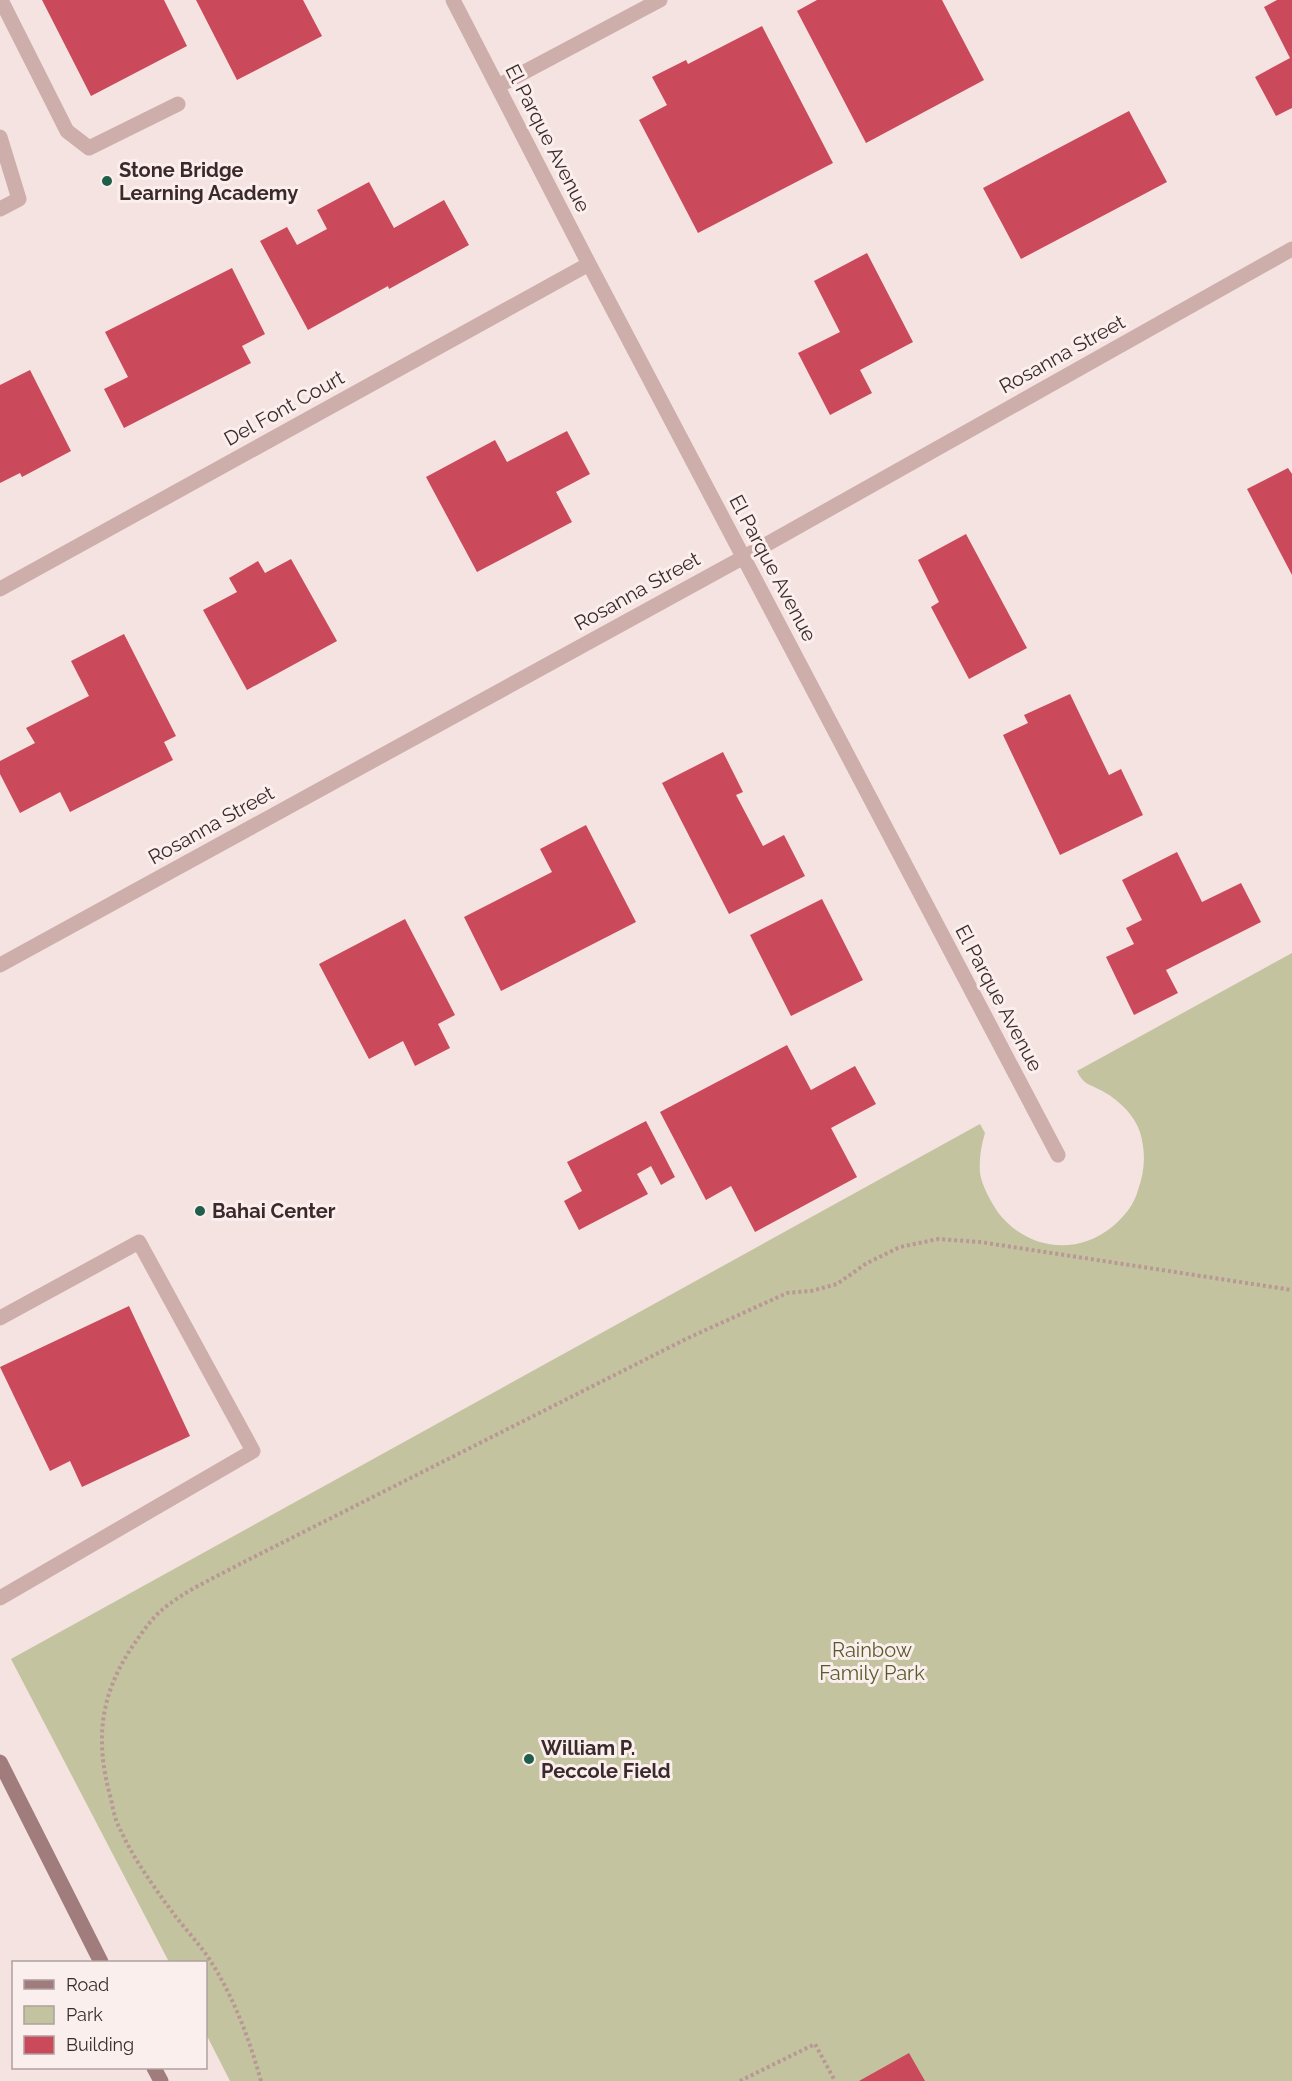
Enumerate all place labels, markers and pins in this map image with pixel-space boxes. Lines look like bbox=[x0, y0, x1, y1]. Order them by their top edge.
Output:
place label: Stone Bridge Learning Academy bbox=[119, 158, 298, 205]
marker: Stone Bridge Learning Academy bbox=[100, 174, 114, 188]
place label: Bahai Center bbox=[212, 1199, 336, 1223]
marker: Bahai Center bbox=[193, 1204, 207, 1218]
place label: William P. Peccole Field bbox=[541, 1736, 671, 1783]
marker: William P. Peccole Field bbox=[522, 1752, 536, 1766]

